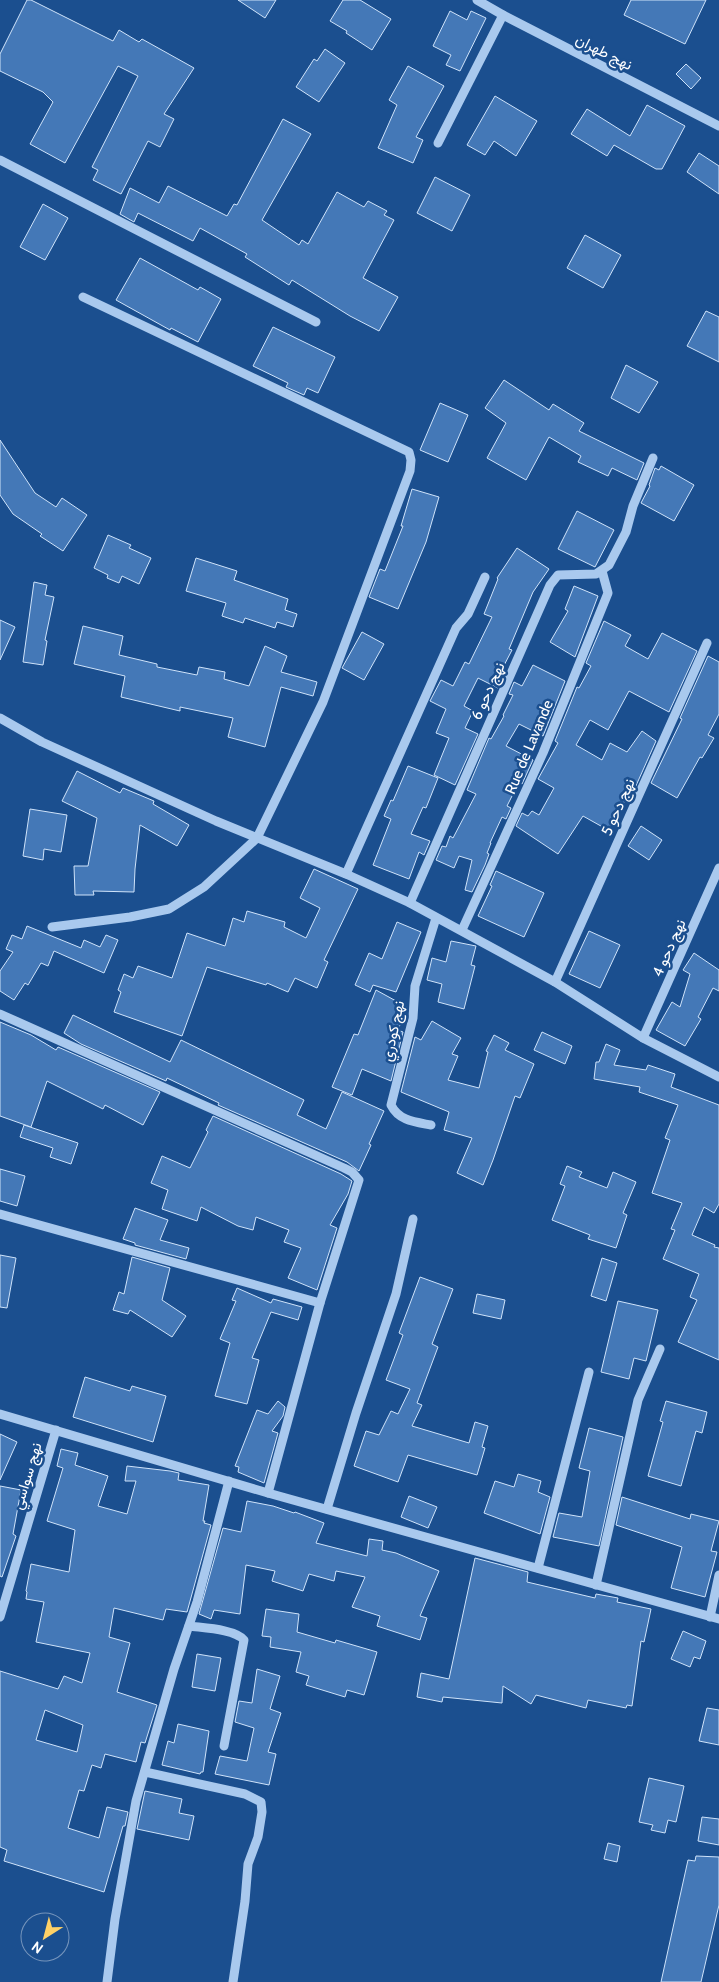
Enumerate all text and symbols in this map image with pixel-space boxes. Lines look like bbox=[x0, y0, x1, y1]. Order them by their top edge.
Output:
street label: نهج طهران bbox=[572, 30, 635, 76]
street label: نهج دحو 6 bbox=[467, 659, 511, 723]
street label: Rue de Lavande bbox=[501, 697, 557, 797]
street label: نهج دحو 5 bbox=[597, 776, 640, 839]
street label: نهج دحو 4 bbox=[648, 916, 692, 981]
street label: نهج كودري bbox=[378, 999, 412, 1064]
street label: نهج سواسي bbox=[8, 1440, 50, 1513]
north arrow bbox=[20, 1912, 70, 1962]
text: N bbox=[28, 1937, 47, 1958]

